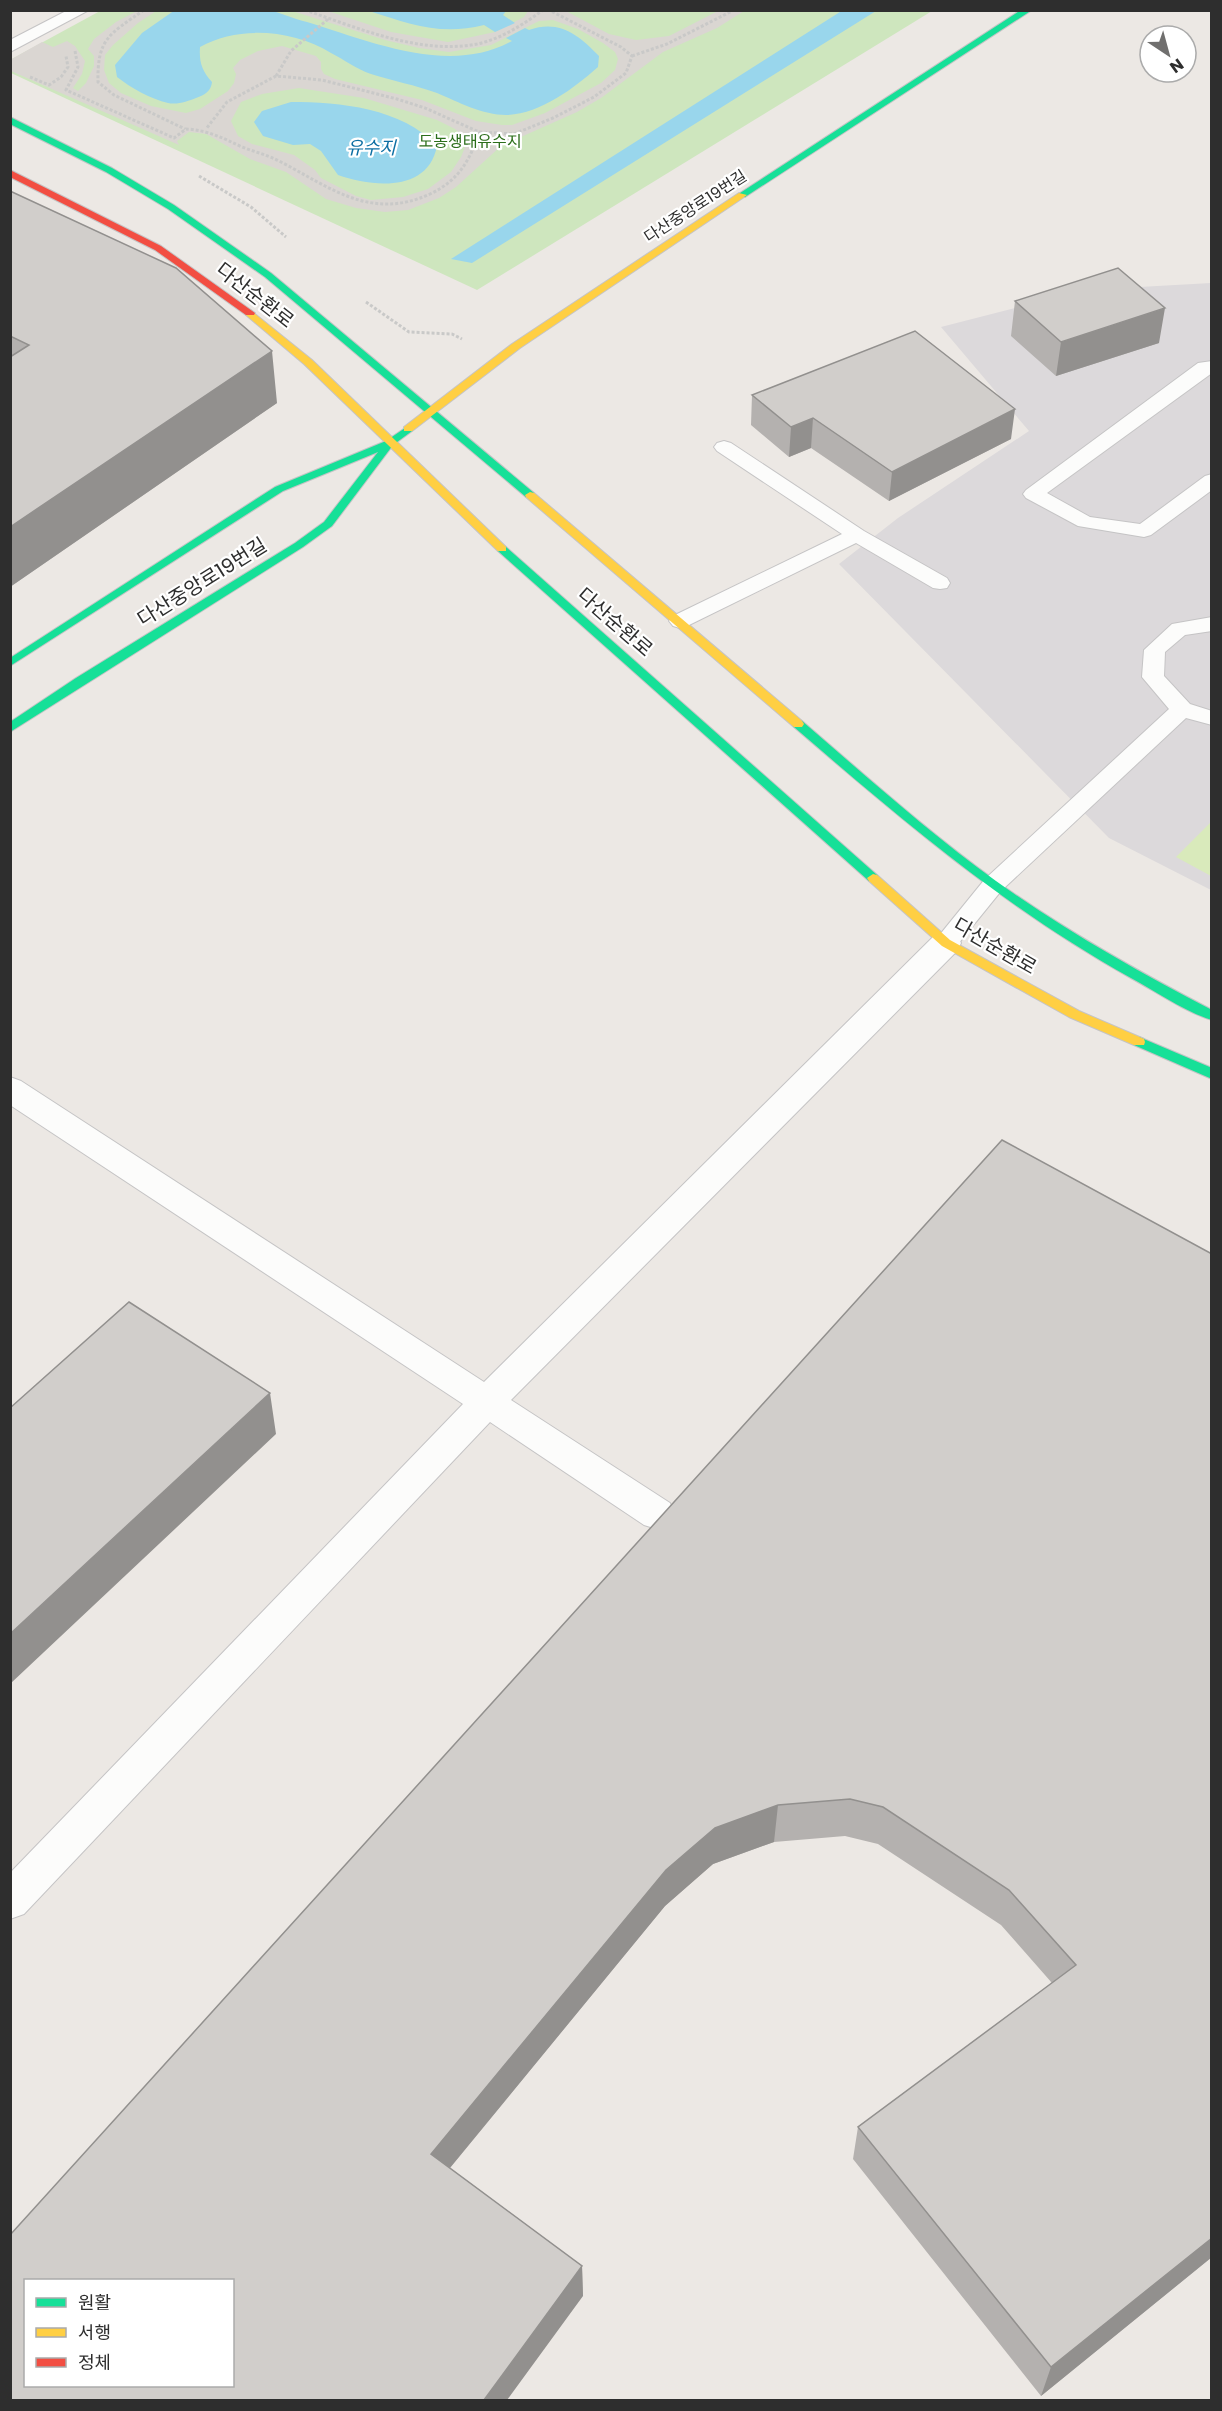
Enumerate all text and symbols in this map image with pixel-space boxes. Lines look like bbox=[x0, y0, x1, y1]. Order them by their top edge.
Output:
north arrow bbox=[1138, 24, 1198, 84]
text: N bbox=[1165, 53, 1188, 79]
park label: 도농생태유수지 bbox=[418, 130, 522, 153]
water label: 유수지 bbox=[346, 135, 397, 160]
street label: 다산중앙로19번길 bbox=[639, 165, 751, 248]
street label: 다산순환로 bbox=[210, 256, 300, 334]
street label: 다산중앙로19번길 bbox=[132, 531, 272, 633]
street label: 다산순환로 bbox=[571, 581, 659, 663]
street label: 다산순환로 bbox=[948, 911, 1042, 981]
legend bbox=[24, 2279, 234, 2387]
text: 원활 bbox=[78, 2290, 111, 2315]
text: 서행 bbox=[78, 2320, 111, 2345]
text: 정체 bbox=[78, 2350, 111, 2375]

